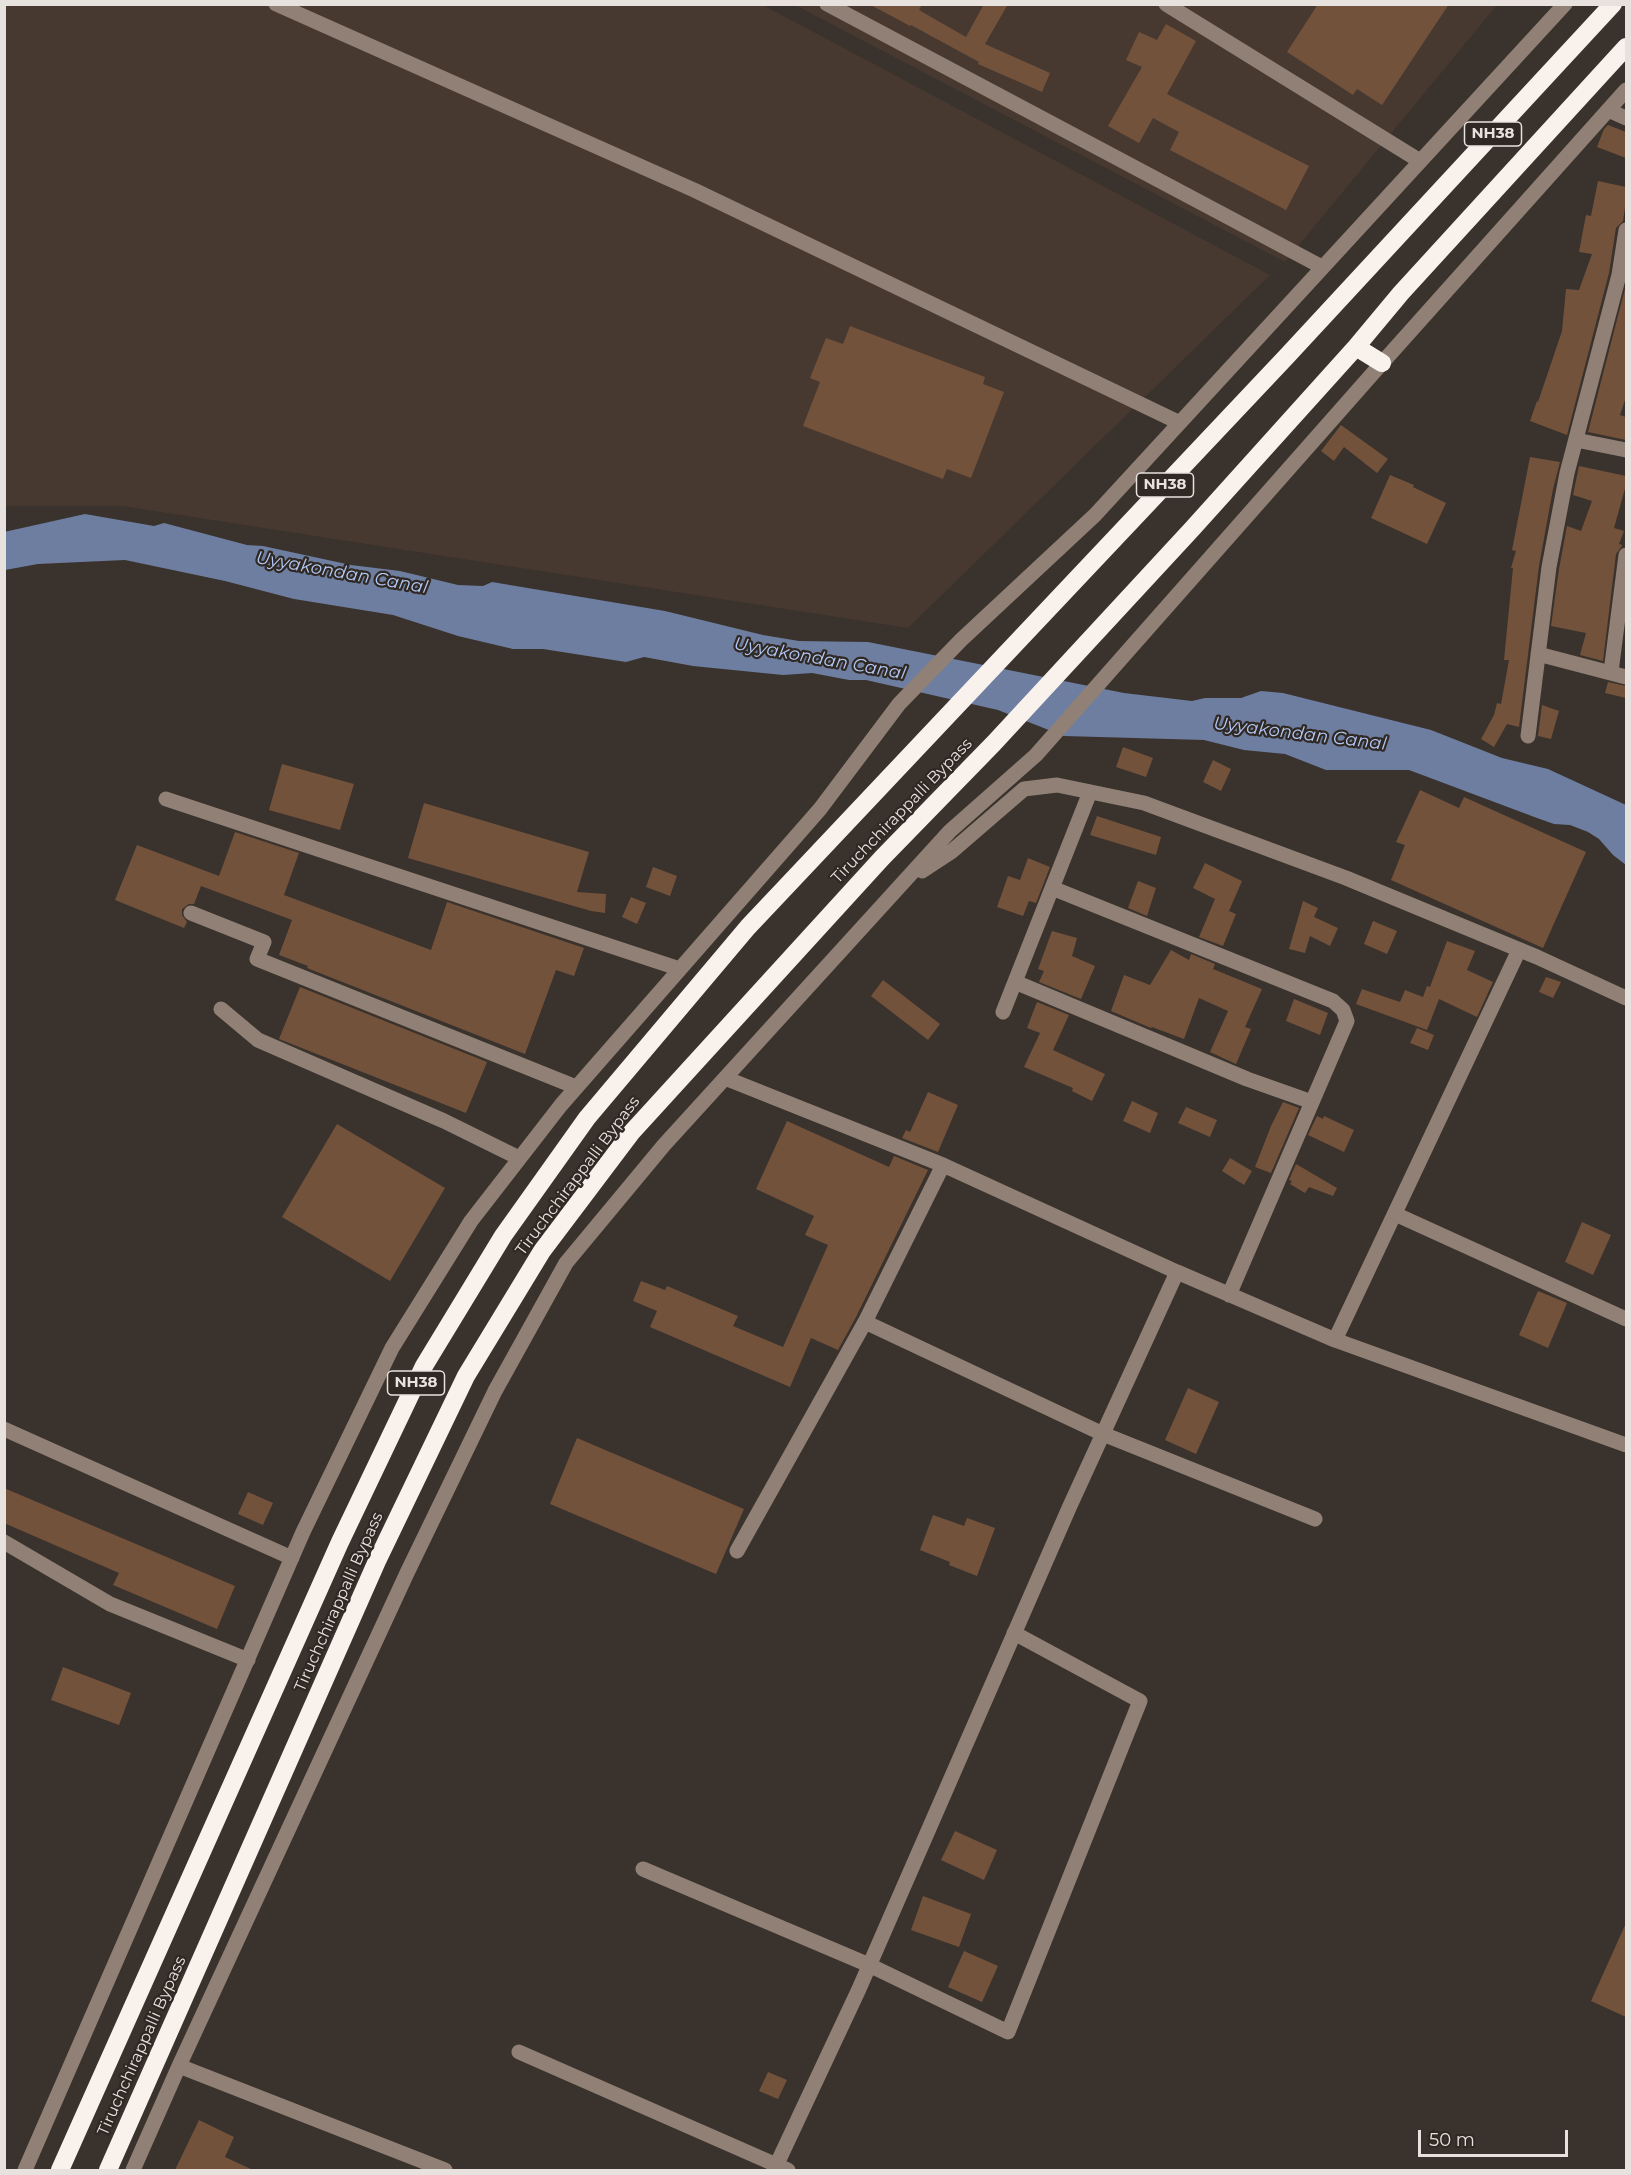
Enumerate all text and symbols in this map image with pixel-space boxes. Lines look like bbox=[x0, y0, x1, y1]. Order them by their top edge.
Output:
road number: NH38 bbox=[1464, 122, 1522, 146]
road number: NH38 bbox=[1136, 473, 1194, 497]
water label: Uyyakondan Canal bbox=[254, 547, 430, 599]
water label: Uyyakondan Canal bbox=[732, 633, 908, 685]
water label: Uyyakondan Canal bbox=[1212, 713, 1388, 755]
street label: Tiruchchirappalli Bypass bbox=[828, 734, 976, 888]
street label: Tiruchchirappalli Bypass bbox=[512, 1093, 644, 1259]
road number: NH38 bbox=[388, 1371, 444, 1395]
street label: Tiruchchirappalli Bypass bbox=[291, 1509, 387, 1695]
street label: Tiruchchirappalli Bypass bbox=[94, 1953, 190, 2139]
scale bar bbox=[1421, 2118, 1571, 2156]
text: 50 m bbox=[1429, 2129, 1475, 2151]

